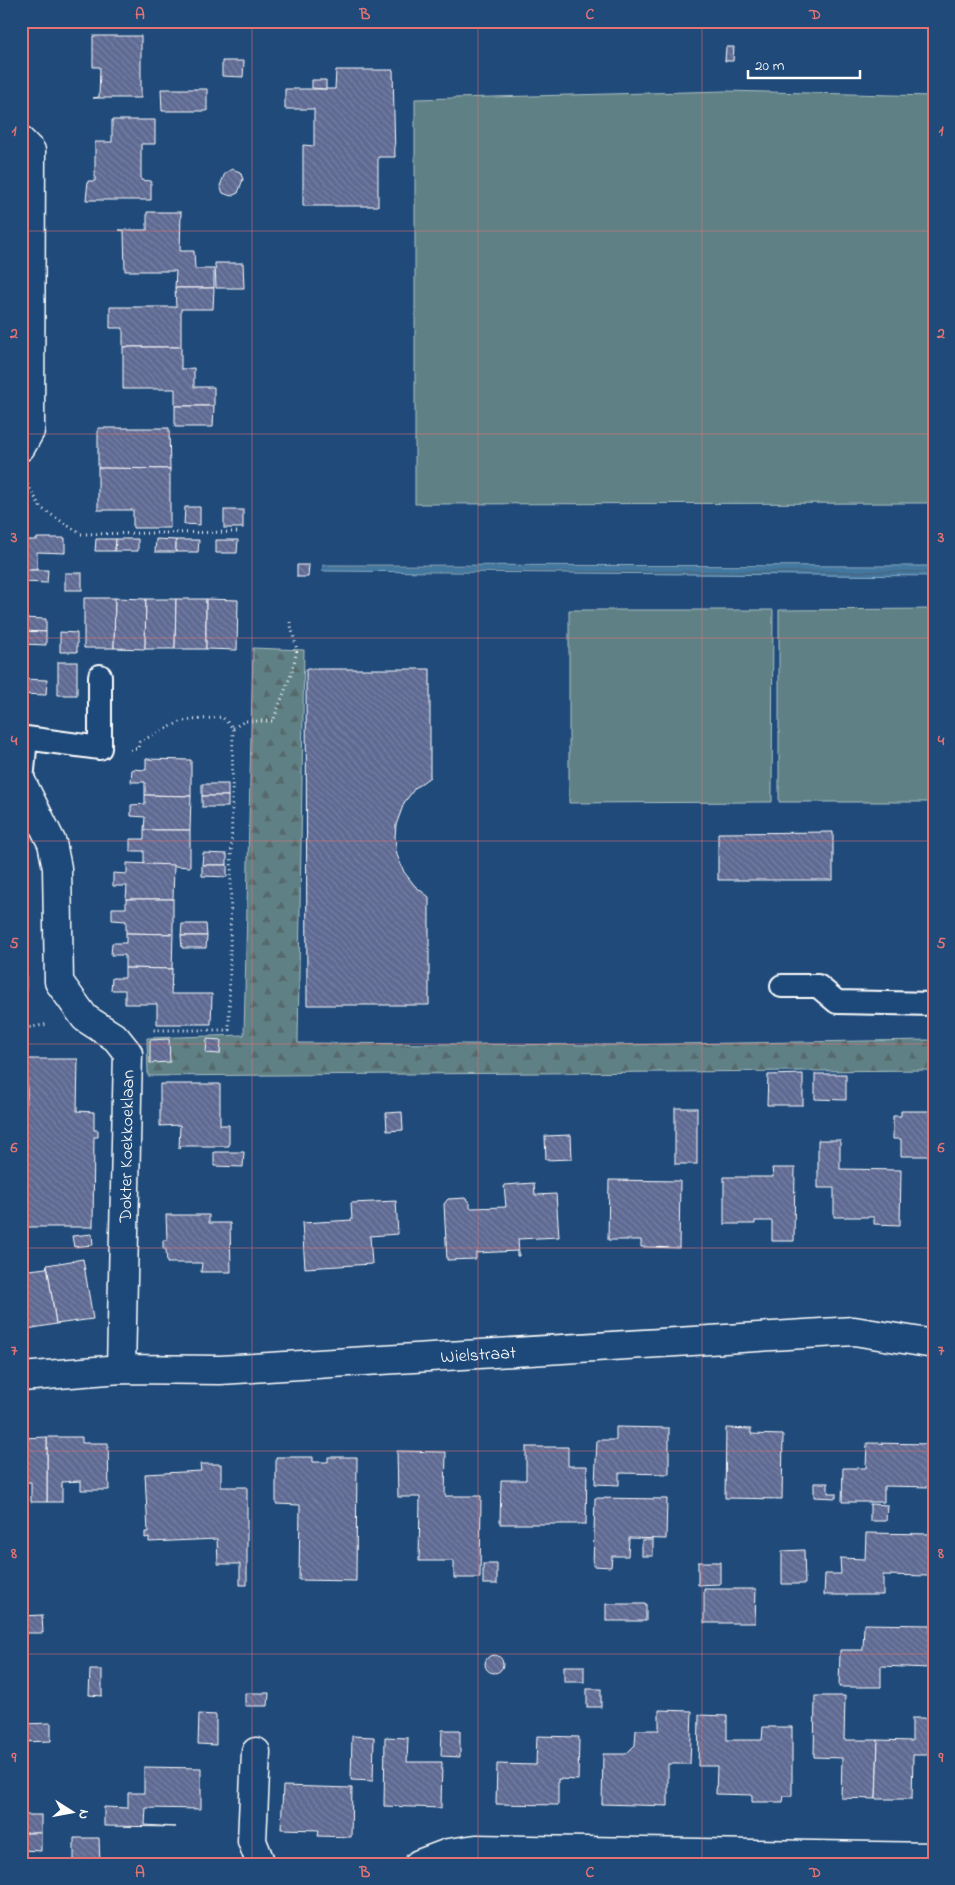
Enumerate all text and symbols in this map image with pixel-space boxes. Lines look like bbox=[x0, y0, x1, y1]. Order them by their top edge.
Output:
text: A bbox=[135, 3, 145, 27]
text: B bbox=[359, 3, 371, 27]
text: C bbox=[586, 3, 595, 27]
text: D bbox=[808, 3, 821, 27]
scale bar bbox=[748, 48, 860, 80]
text: 20 m bbox=[755, 55, 785, 77]
text: 1 bbox=[11, 119, 17, 143]
text: 1 bbox=[938, 119, 944, 143]
text: 2 bbox=[9, 322, 18, 346]
text: 2 bbox=[936, 322, 945, 346]
text: 3 bbox=[10, 526, 18, 550]
text: 3 bbox=[937, 526, 945, 550]
text: 4 bbox=[10, 729, 18, 753]
text: 4 bbox=[937, 729, 945, 753]
text: 5 bbox=[9, 932, 19, 956]
text: 5 bbox=[936, 932, 946, 956]
street label: Dokter Koekkoeklaan bbox=[114, 1069, 142, 1224]
text: 6 bbox=[9, 1136, 18, 1160]
text: 6 bbox=[936, 1136, 945, 1160]
text: 7 bbox=[11, 1339, 18, 1363]
text: 7 bbox=[938, 1339, 945, 1363]
street label: Wielstraat bbox=[440, 1341, 517, 1371]
text: 8 bbox=[10, 1542, 17, 1566]
text: 8 bbox=[937, 1542, 944, 1566]
text: 9 bbox=[11, 1746, 17, 1770]
text: 9 bbox=[938, 1746, 944, 1770]
north arrow bbox=[48, 1788, 98, 1838]
text: N bbox=[72, 1808, 94, 1821]
text: A bbox=[135, 1861, 145, 1885]
text: B bbox=[359, 1861, 371, 1885]
text: C bbox=[586, 1861, 595, 1885]
text: D bbox=[808, 1861, 821, 1885]

